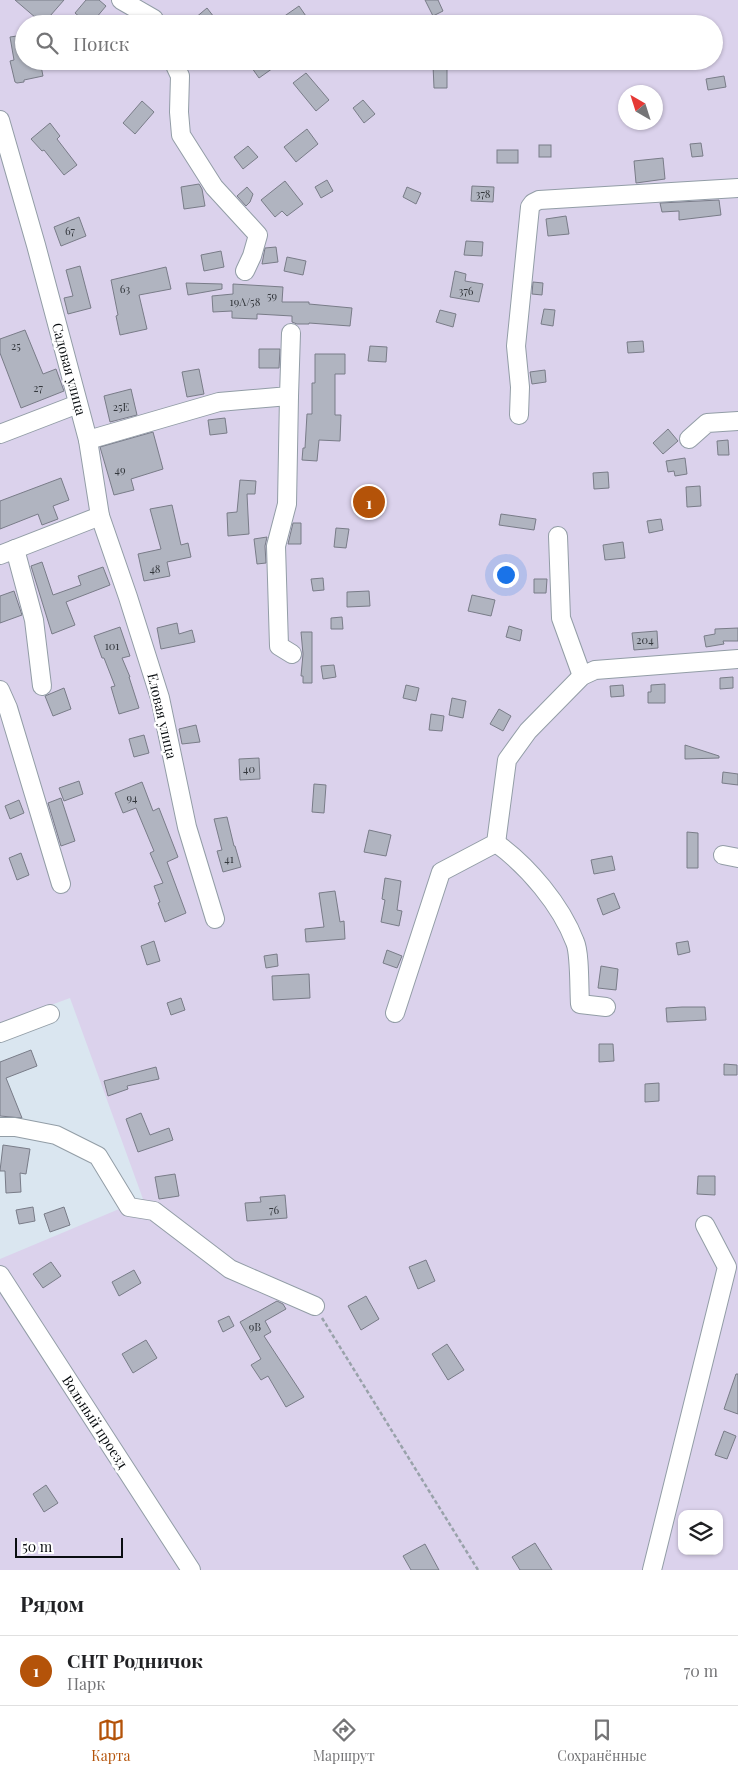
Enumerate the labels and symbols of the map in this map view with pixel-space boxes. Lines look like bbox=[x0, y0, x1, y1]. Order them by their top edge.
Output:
north arrow bbox=[618, 85, 663, 130]
house number: 378 bbox=[475, 186, 491, 201]
house number: 67 bbox=[65, 223, 76, 238]
house number: 63 bbox=[120, 281, 130, 296]
house number: 376 bbox=[458, 283, 474, 298]
house number: 59 bbox=[267, 288, 277, 303]
house number: 19А/58 bbox=[230, 294, 261, 309]
street label: Садовая улица bbox=[48, 321, 91, 417]
house number: 25 bbox=[11, 338, 21, 353]
house number: 27 bbox=[33, 380, 43, 395]
house number: 25Е bbox=[113, 399, 130, 414]
house number: 49 bbox=[114, 462, 126, 477]
pin: 1 bbox=[353, 483, 385, 521]
house number: 48 bbox=[149, 561, 161, 576]
your location bbox=[493, 562, 519, 588]
house number: 204 bbox=[636, 632, 654, 647]
house number: 101 bbox=[105, 638, 119, 653]
street label: Еловая улица bbox=[143, 671, 182, 761]
house number: 40 bbox=[243, 761, 255, 776]
house number: 94 bbox=[126, 790, 138, 805]
house number: 41 bbox=[224, 851, 234, 866]
house number: 76 bbox=[269, 1202, 279, 1217]
house number: 9В bbox=[249, 1319, 261, 1334]
street label: Вольный проезд bbox=[58, 1372, 133, 1472]
scale bar bbox=[15, 1535, 122, 1558]

